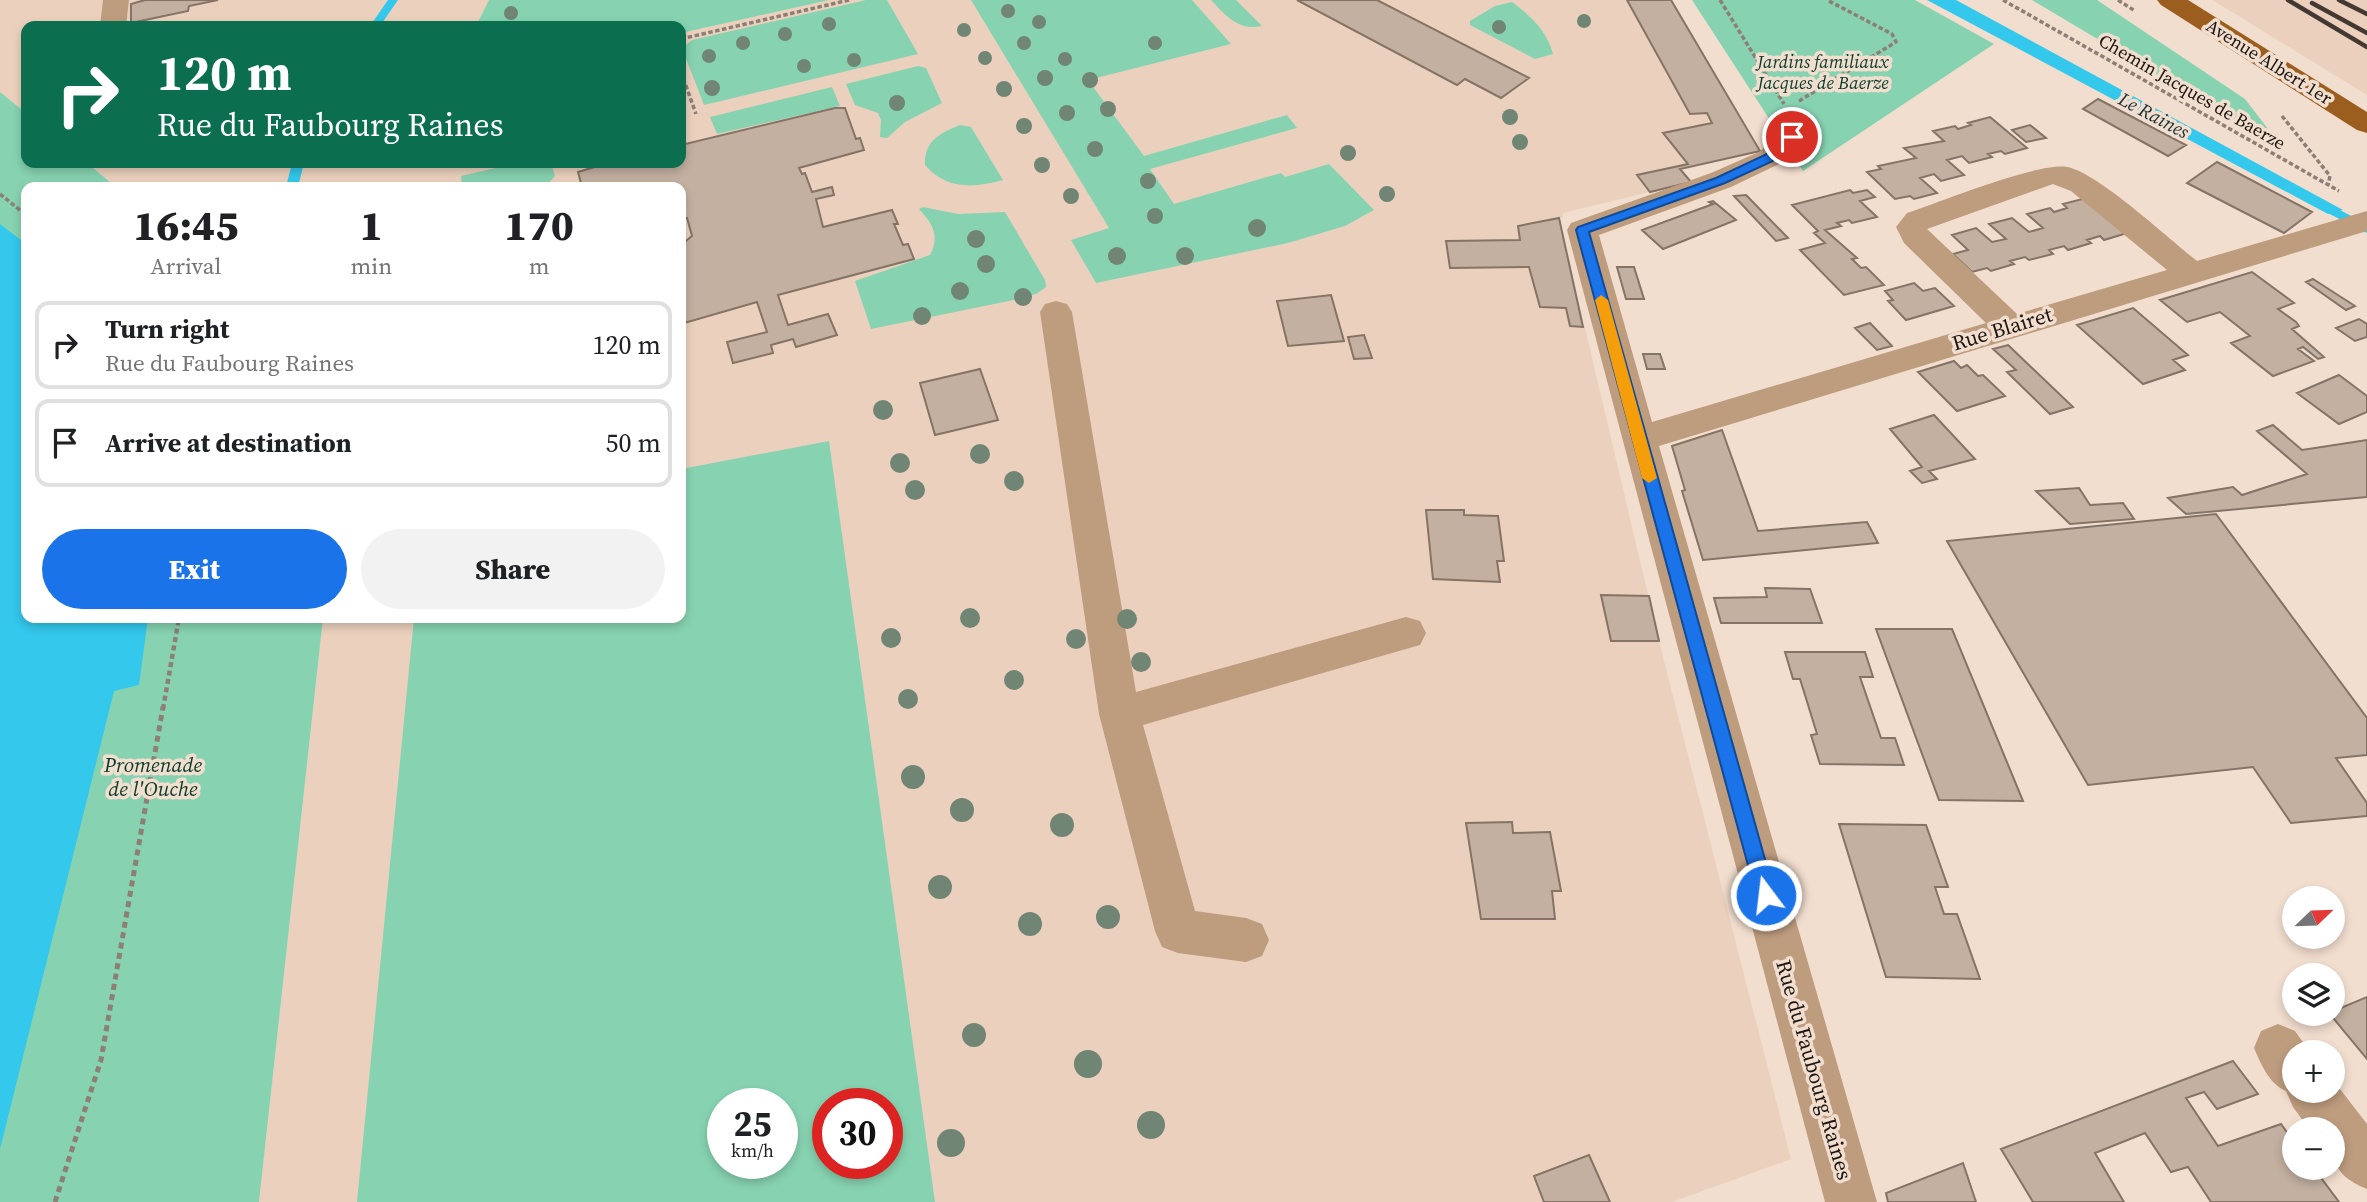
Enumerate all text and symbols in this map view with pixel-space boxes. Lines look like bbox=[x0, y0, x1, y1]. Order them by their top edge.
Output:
street label: Avenue Albert 1er bbox=[2202, 13, 2337, 111]
street label: Chemin Jacques de Baerze bbox=[2094, 28, 2290, 155]
text: 120 m bbox=[157, 39, 292, 106]
icon: right bbox=[42, 49, 133, 140]
park label: Jardins familiaux Jacques de Baerze bbox=[1754, 49, 1889, 95]
water label: Le Raines bbox=[2113, 85, 2194, 144]
text: Rue du Faubourg Raines bbox=[157, 103, 504, 147]
pin bbox=[1762, 107, 1822, 167]
icon: arrive bbox=[1773, 118, 1811, 156]
text: 16:45 bbox=[133, 196, 238, 254]
text: 1 bbox=[360, 196, 383, 254]
text: 170 bbox=[504, 196, 574, 254]
text: Arrival bbox=[150, 250, 221, 282]
text: min bbox=[351, 250, 392, 282]
text: m bbox=[529, 250, 549, 282]
street label: Rue Blairet bbox=[1948, 300, 2056, 357]
text: Turn right bbox=[105, 311, 229, 347]
icon: right bbox=[46, 326, 84, 364]
text: 120 m bbox=[593, 327, 661, 363]
text: Rue du Faubourg Raines bbox=[105, 347, 354, 379]
icon: arrive bbox=[46, 424, 84, 462]
text: Arrive at destination bbox=[105, 425, 352, 461]
text: 50 m bbox=[606, 425, 661, 461]
button: Exit bbox=[42, 529, 347, 609]
button: Share bbox=[361, 529, 665, 609]
park label: Promenade de l'Ouche bbox=[103, 750, 202, 803]
position arrow bbox=[1729, 858, 1803, 932]
north arrow bbox=[2282, 886, 2345, 948]
map controls bbox=[2282, 886, 2345, 1180]
street label: Rue du Faubourg Raines bbox=[1769, 957, 1860, 1183]
button: layers bbox=[2282, 963, 2345, 1026]
button: + bbox=[2282, 1040, 2345, 1103]
speed limit sign: 30 bbox=[812, 1088, 903, 1179]
text: 25 bbox=[734, 1100, 771, 1148]
button: − bbox=[2282, 1117, 2345, 1180]
text: km/h bbox=[731, 1138, 774, 1163]

